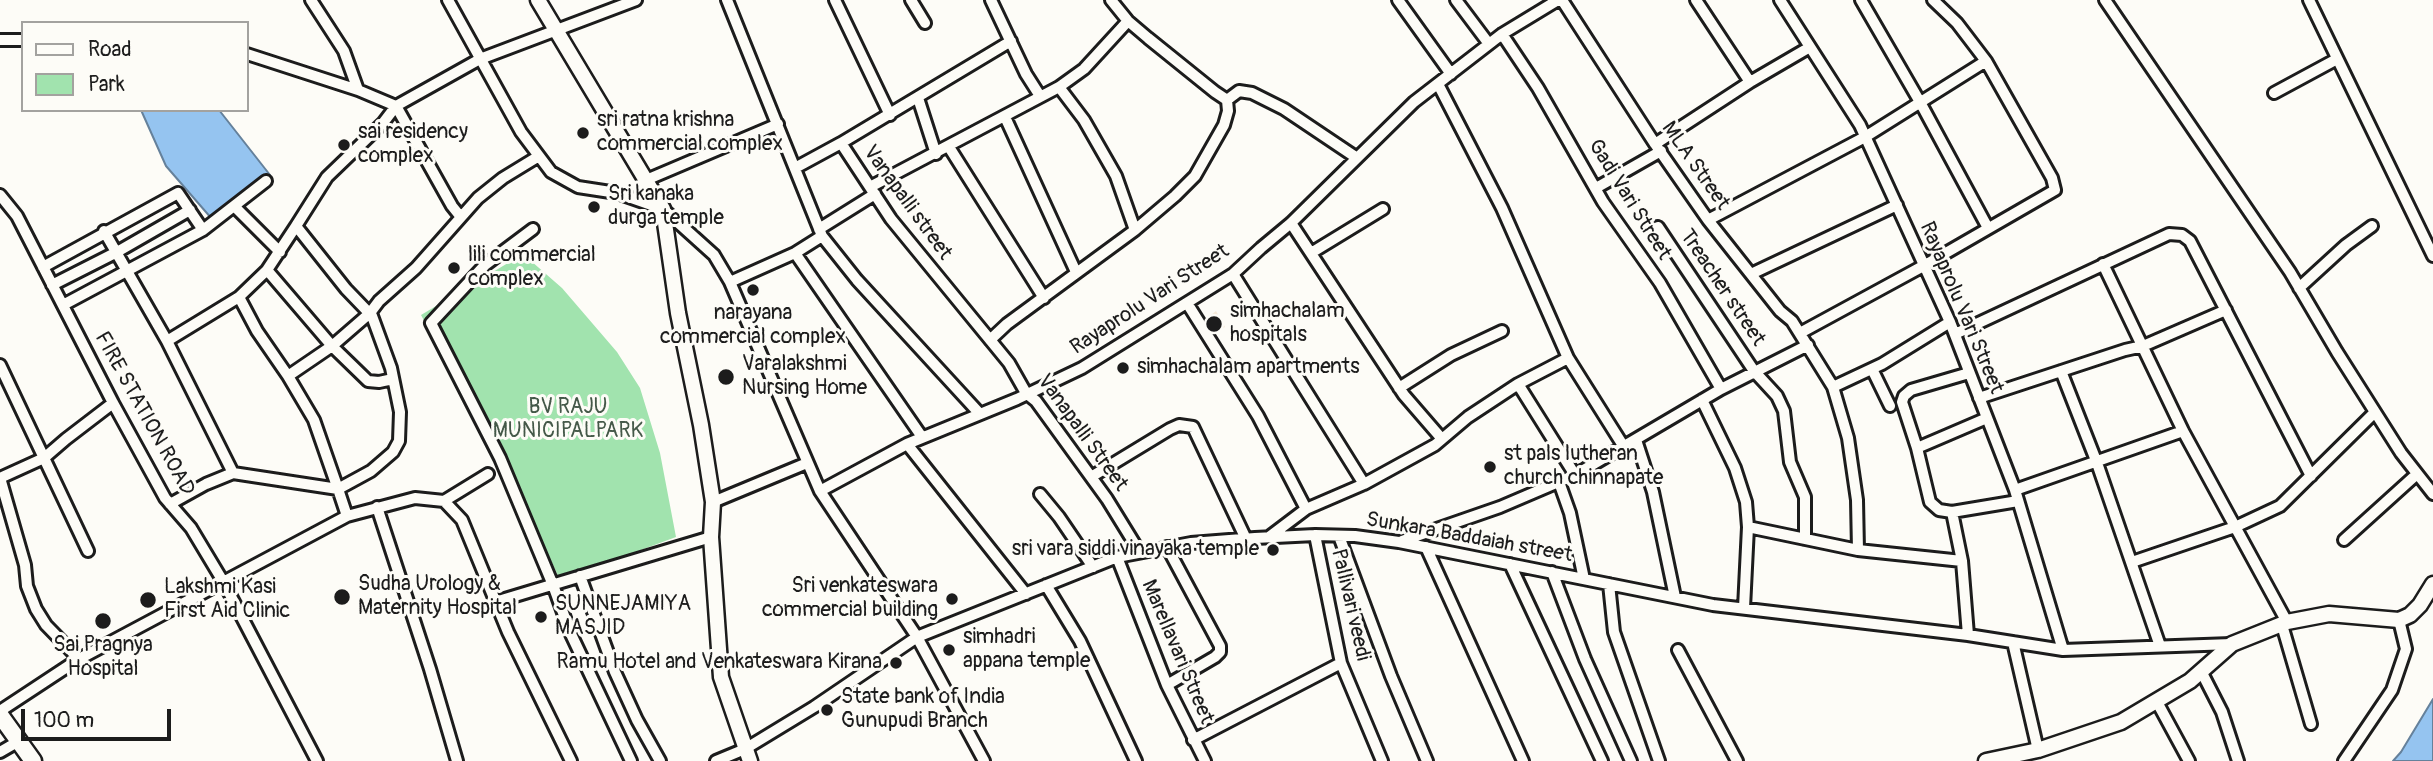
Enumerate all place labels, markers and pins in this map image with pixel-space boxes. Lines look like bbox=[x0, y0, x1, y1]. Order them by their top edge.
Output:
place label: sri ratna krishna commercial complex bbox=[597, 108, 783, 158]
place label: sai residency complex bbox=[358, 120, 468, 170]
marker: sri ratna krishna commercial complex bbox=[575, 125, 591, 141]
marker: sai residency complex bbox=[336, 137, 352, 153]
place label: Sri kanaka durga temple bbox=[608, 182, 724, 232]
marker: Sri kanaka durga temple bbox=[586, 199, 602, 215]
place label: lili commercial complex bbox=[468, 243, 596, 293]
marker: lili commercial complex bbox=[446, 260, 462, 276]
marker: narayana commercial complex bbox=[745, 282, 761, 298]
place label: simhachalam hospitals bbox=[1230, 299, 1345, 349]
place label: narayana commercial complex bbox=[660, 301, 846, 351]
marker: simhachalam hospitals bbox=[1204, 314, 1224, 334]
place label: Varalakshmi Nursing Home bbox=[742, 352, 867, 402]
place label: simhachalam apartments bbox=[1137, 355, 1360, 381]
marker: simhachalam apartments bbox=[1115, 360, 1131, 376]
marker: Varalakshmi Nursing Home bbox=[716, 367, 736, 387]
place label: st pals lutheran church chinnapate bbox=[1504, 442, 1663, 492]
marker: st pals lutheran church chinnapate bbox=[1482, 459, 1498, 475]
place label: sri vara siddi vinayaka temple bbox=[1012, 537, 1259, 563]
marker: sri vara siddi vinayaka temple bbox=[1265, 542, 1281, 558]
place label: Sudha Urology & Maternity Hospital bbox=[358, 572, 517, 622]
place label: Sri venkateswara commercial building bbox=[762, 574, 938, 624]
place label: Lakshmi Kasi First Aid Clinic bbox=[164, 575, 290, 625]
marker: Sudha Urology & Maternity Hospital bbox=[332, 587, 352, 607]
marker: Lakshmi Kasi First Aid Clinic bbox=[138, 590, 158, 610]
marker: Sri venkateswara commercial building bbox=[944, 591, 960, 607]
place label: SUNNEJAMIYA MASJID bbox=[555, 592, 691, 642]
marker: SUNNEJAMIYA MASJID bbox=[533, 609, 549, 625]
marker: Sai Pragnya Hospital bbox=[93, 611, 113, 631]
place label: simhadri appana temple bbox=[963, 625, 1090, 675]
place label: Sai Pragnya Hospital bbox=[53, 633, 153, 683]
marker: simhadri appana temple bbox=[941, 642, 957, 658]
place label: Ramu Hotel and Venkateswara Kirana bbox=[557, 650, 882, 676]
marker: Ramu Hotel and Venkateswara Kirana bbox=[888, 655, 904, 671]
place label: State bank of India Gunupudi Branch bbox=[841, 685, 1005, 735]
marker: State bank of India Gunupudi Branch bbox=[819, 702, 835, 718]

